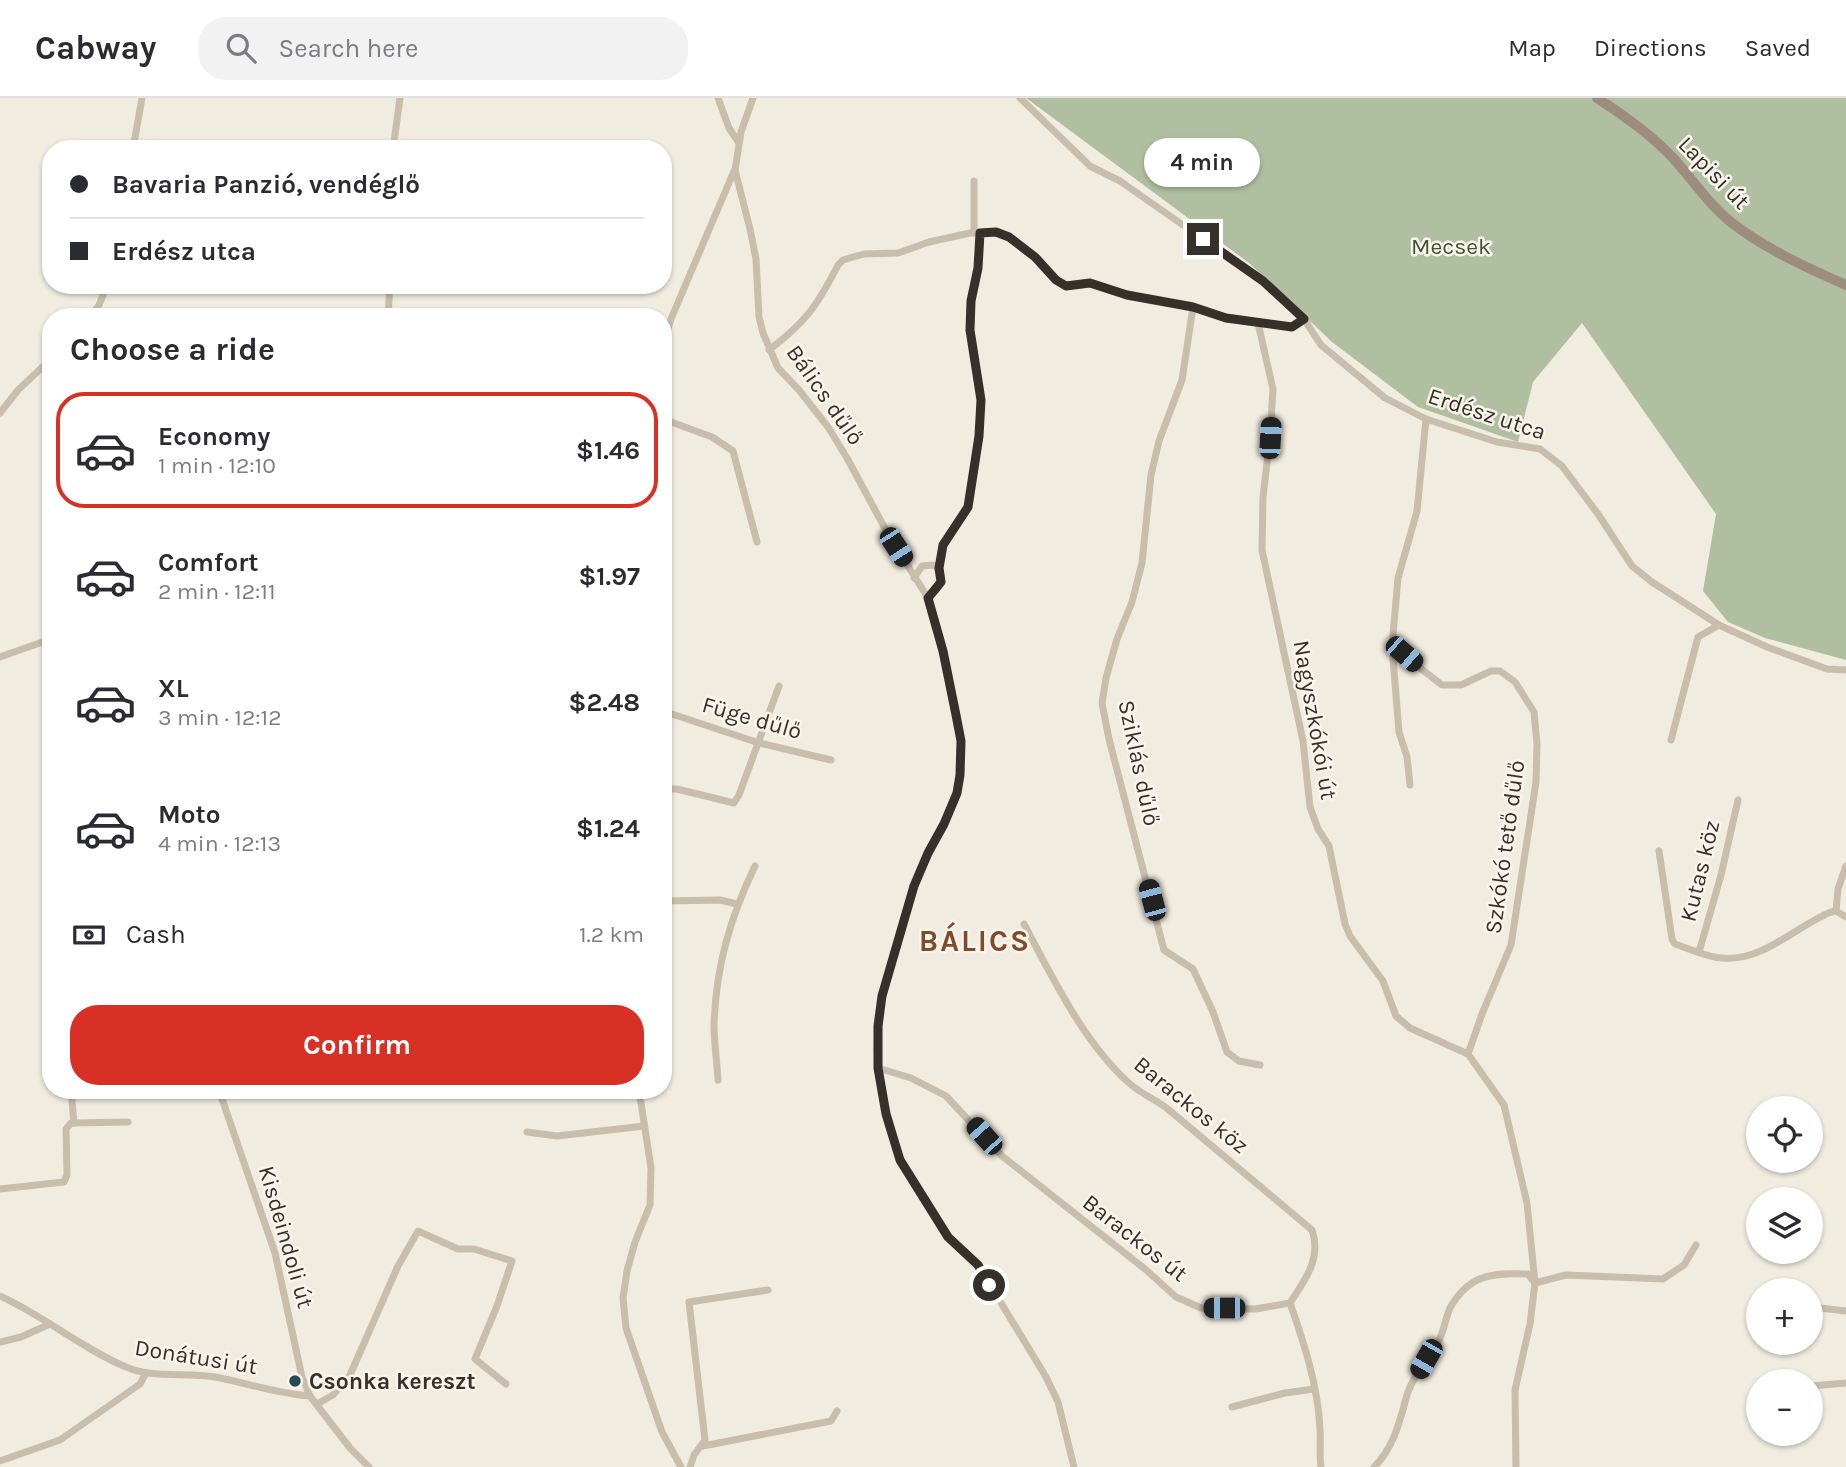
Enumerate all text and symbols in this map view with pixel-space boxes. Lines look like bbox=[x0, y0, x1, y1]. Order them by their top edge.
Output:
search box bbox=[198, 17, 688, 80]
text: Cabway bbox=[35, 29, 156, 67]
icon: search bbox=[222, 29, 260, 67]
text: Search here bbox=[278, 33, 418, 64]
text: Map bbox=[1508, 34, 1556, 62]
text: Directions bbox=[1594, 34, 1707, 62]
text: Saved bbox=[1745, 34, 1811, 62]
street label: Lapisi út bbox=[1673, 131, 1755, 215]
callout: 4 min bbox=[1145, 138, 1261, 186]
text: 4 min bbox=[1170, 149, 1234, 176]
text: Bavaria Panzió, vendéglő bbox=[112, 169, 420, 200]
route end bbox=[1187, 223, 1219, 255]
park label: Mecsek bbox=[1411, 233, 1491, 260]
text: Erdész utca bbox=[112, 236, 256, 267]
text: Choose a ride bbox=[70, 331, 275, 368]
street label: Bálics dűlő bbox=[781, 340, 869, 450]
street label: Erdész utca bbox=[1425, 382, 1549, 446]
car bbox=[1259, 416, 1282, 460]
icon: car bbox=[74, 419, 137, 482]
text: Economy bbox=[158, 421, 270, 452]
text: $1.46 bbox=[576, 435, 640, 466]
text: 1 min · 12:10 bbox=[158, 452, 276, 479]
car bbox=[876, 524, 917, 570]
icon: car bbox=[74, 545, 137, 608]
text: Comfort bbox=[158, 547, 259, 578]
text: $1.97 bbox=[578, 561, 640, 592]
text: 2 min · 12:11 bbox=[158, 578, 276, 605]
car bbox=[1382, 632, 1427, 676]
street label: Nagyszkókói út bbox=[1288, 638, 1342, 802]
icon: car bbox=[74, 671, 137, 734]
text: XL bbox=[158, 673, 189, 704]
text: $2.48 bbox=[568, 687, 640, 718]
street label: Füge dűlő bbox=[699, 691, 805, 745]
street label: Sziklás dűlő bbox=[1113, 698, 1165, 828]
text: 3 min · 12:12 bbox=[158, 704, 282, 731]
street label: Szkókó tető dűlő bbox=[1479, 758, 1531, 936]
icon: car bbox=[74, 797, 137, 860]
text: Moto bbox=[158, 799, 220, 830]
text: $1.24 bbox=[576, 813, 640, 844]
street label: Kutas köz bbox=[1674, 818, 1726, 924]
text: 4 min · 12:13 bbox=[158, 830, 281, 857]
car bbox=[1137, 877, 1168, 923]
icon: cash bbox=[70, 916, 108, 954]
text: Cash bbox=[126, 919, 186, 950]
text: 1.2 km bbox=[579, 921, 644, 948]
district label: BÁLICS bbox=[919, 921, 1031, 959]
button: Confirm bbox=[70, 1005, 644, 1085]
street label: Barackos köz bbox=[1128, 1051, 1254, 1159]
map controls bbox=[1746, 1096, 1823, 1446]
button: locate bbox=[1746, 1096, 1823, 1173]
car bbox=[963, 1113, 1006, 1159]
street label: Kisdeindoli út bbox=[253, 1163, 319, 1312]
button: layers bbox=[1746, 1187, 1823, 1264]
street label: Barackos út bbox=[1077, 1189, 1193, 1287]
route start bbox=[973, 1269, 1005, 1301]
button: + bbox=[1746, 1278, 1823, 1355]
car bbox=[1204, 1298, 1246, 1319]
street label: Donátusi út bbox=[133, 1334, 260, 1380]
car bbox=[1407, 1336, 1446, 1382]
place label: Csonka kereszt bbox=[309, 1368, 476, 1395]
button: − bbox=[1746, 1369, 1823, 1446]
marker: Csonka kereszt bbox=[287, 1373, 303, 1389]

